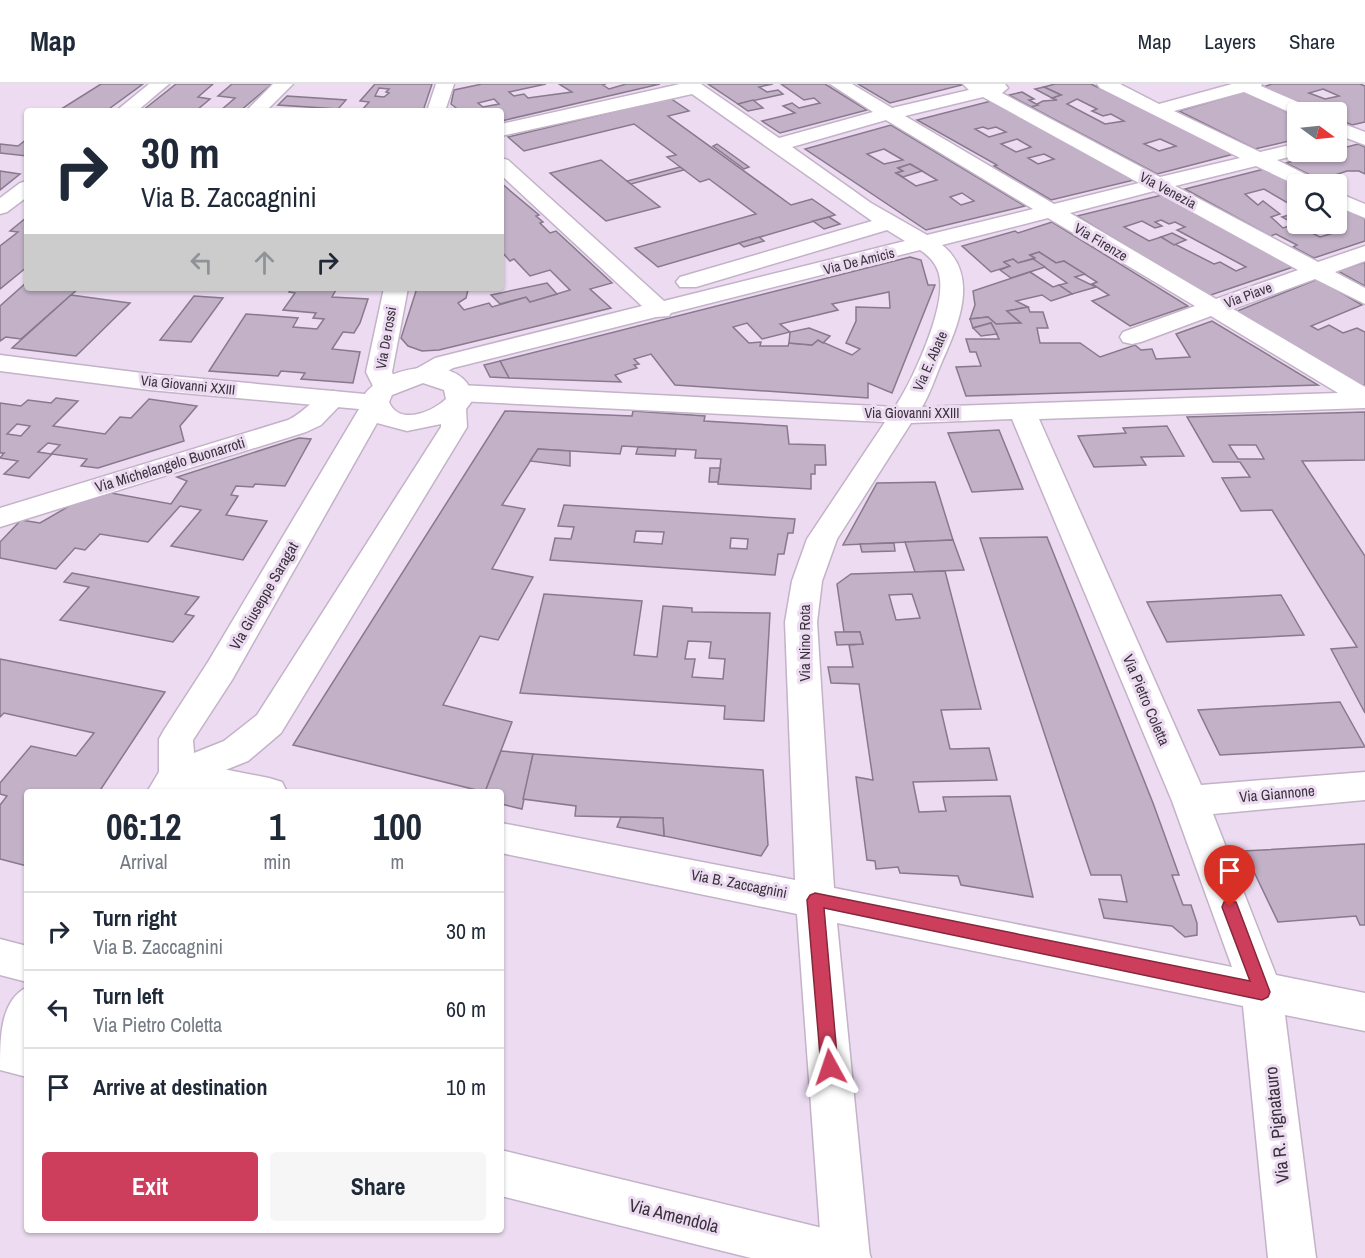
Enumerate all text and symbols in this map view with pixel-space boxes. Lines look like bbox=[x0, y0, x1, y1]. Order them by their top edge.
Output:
text: Map bbox=[30, 22, 76, 60]
text: Map bbox=[1138, 27, 1171, 56]
text: Layers bbox=[1204, 27, 1256, 56]
text: Share bbox=[1289, 27, 1335, 56]
north arrow bbox=[1287, 102, 1347, 162]
map controls bbox=[1287, 102, 1347, 234]
text: 30 m bbox=[141, 125, 220, 181]
icon: right bbox=[42, 132, 120, 210]
street label: Via Venezia bbox=[1137, 168, 1200, 213]
button: search bbox=[1287, 174, 1347, 234]
text: Via B. Zaccagnini bbox=[141, 179, 317, 215]
street label: Via Firenze bbox=[1071, 219, 1131, 265]
street label: Via De Amicis bbox=[822, 243, 897, 279]
icon: left bbox=[185, 246, 218, 279]
icon: ahead bbox=[248, 246, 281, 279]
icon: right bbox=[311, 246, 344, 279]
street label: Via Piave bbox=[1222, 278, 1274, 312]
street label: Via De rossi bbox=[372, 305, 400, 371]
street label: Via E. Abate bbox=[909, 328, 951, 394]
street label: Via Giovanni XXIII bbox=[140, 371, 236, 399]
street label: Via Giovanni XXIII bbox=[865, 404, 959, 422]
street label: Via Michelangelo Buonarroti bbox=[92, 432, 247, 497]
street label: Via Giuseppe Saragat bbox=[224, 537, 303, 654]
street label: Via Nino Rota bbox=[794, 604, 815, 682]
street label: Via Pietro Coletta bbox=[1118, 651, 1175, 749]
street label: Via Giannone bbox=[1238, 780, 1316, 807]
text: 06:12 bbox=[106, 803, 181, 851]
text: 1 bbox=[269, 803, 285, 851]
text: 100 bbox=[373, 803, 422, 851]
pin bbox=[1204, 845, 1255, 907]
text: Arrival bbox=[120, 848, 167, 875]
text: min bbox=[263, 848, 291, 875]
text: m bbox=[391, 848, 404, 875]
icon: arrive bbox=[1213, 854, 1246, 887]
street label: Via B. Zaccagnini bbox=[689, 864, 789, 903]
text: Turn right bbox=[93, 903, 177, 933]
icon: right bbox=[42, 915, 75, 948]
text: 30 m bbox=[446, 916, 486, 946]
text: Via B. Zaccagnini bbox=[93, 933, 223, 960]
text: Turn left bbox=[93, 981, 164, 1011]
icon: left bbox=[42, 993, 75, 1026]
text: 60 m bbox=[446, 994, 486, 1024]
text: Via Pietro Coletta bbox=[93, 1011, 222, 1038]
position arrow bbox=[798, 1035, 862, 1099]
street label: Via R. Pignatauro bbox=[1258, 1066, 1295, 1185]
icon: arrive bbox=[42, 1071, 75, 1104]
text: Arrive at destination bbox=[93, 1072, 267, 1102]
text: 10 m bbox=[446, 1072, 486, 1102]
button: Exit bbox=[42, 1152, 258, 1221]
button: Share bbox=[270, 1152, 486, 1221]
street label: Via Amendola bbox=[627, 1192, 722, 1239]

